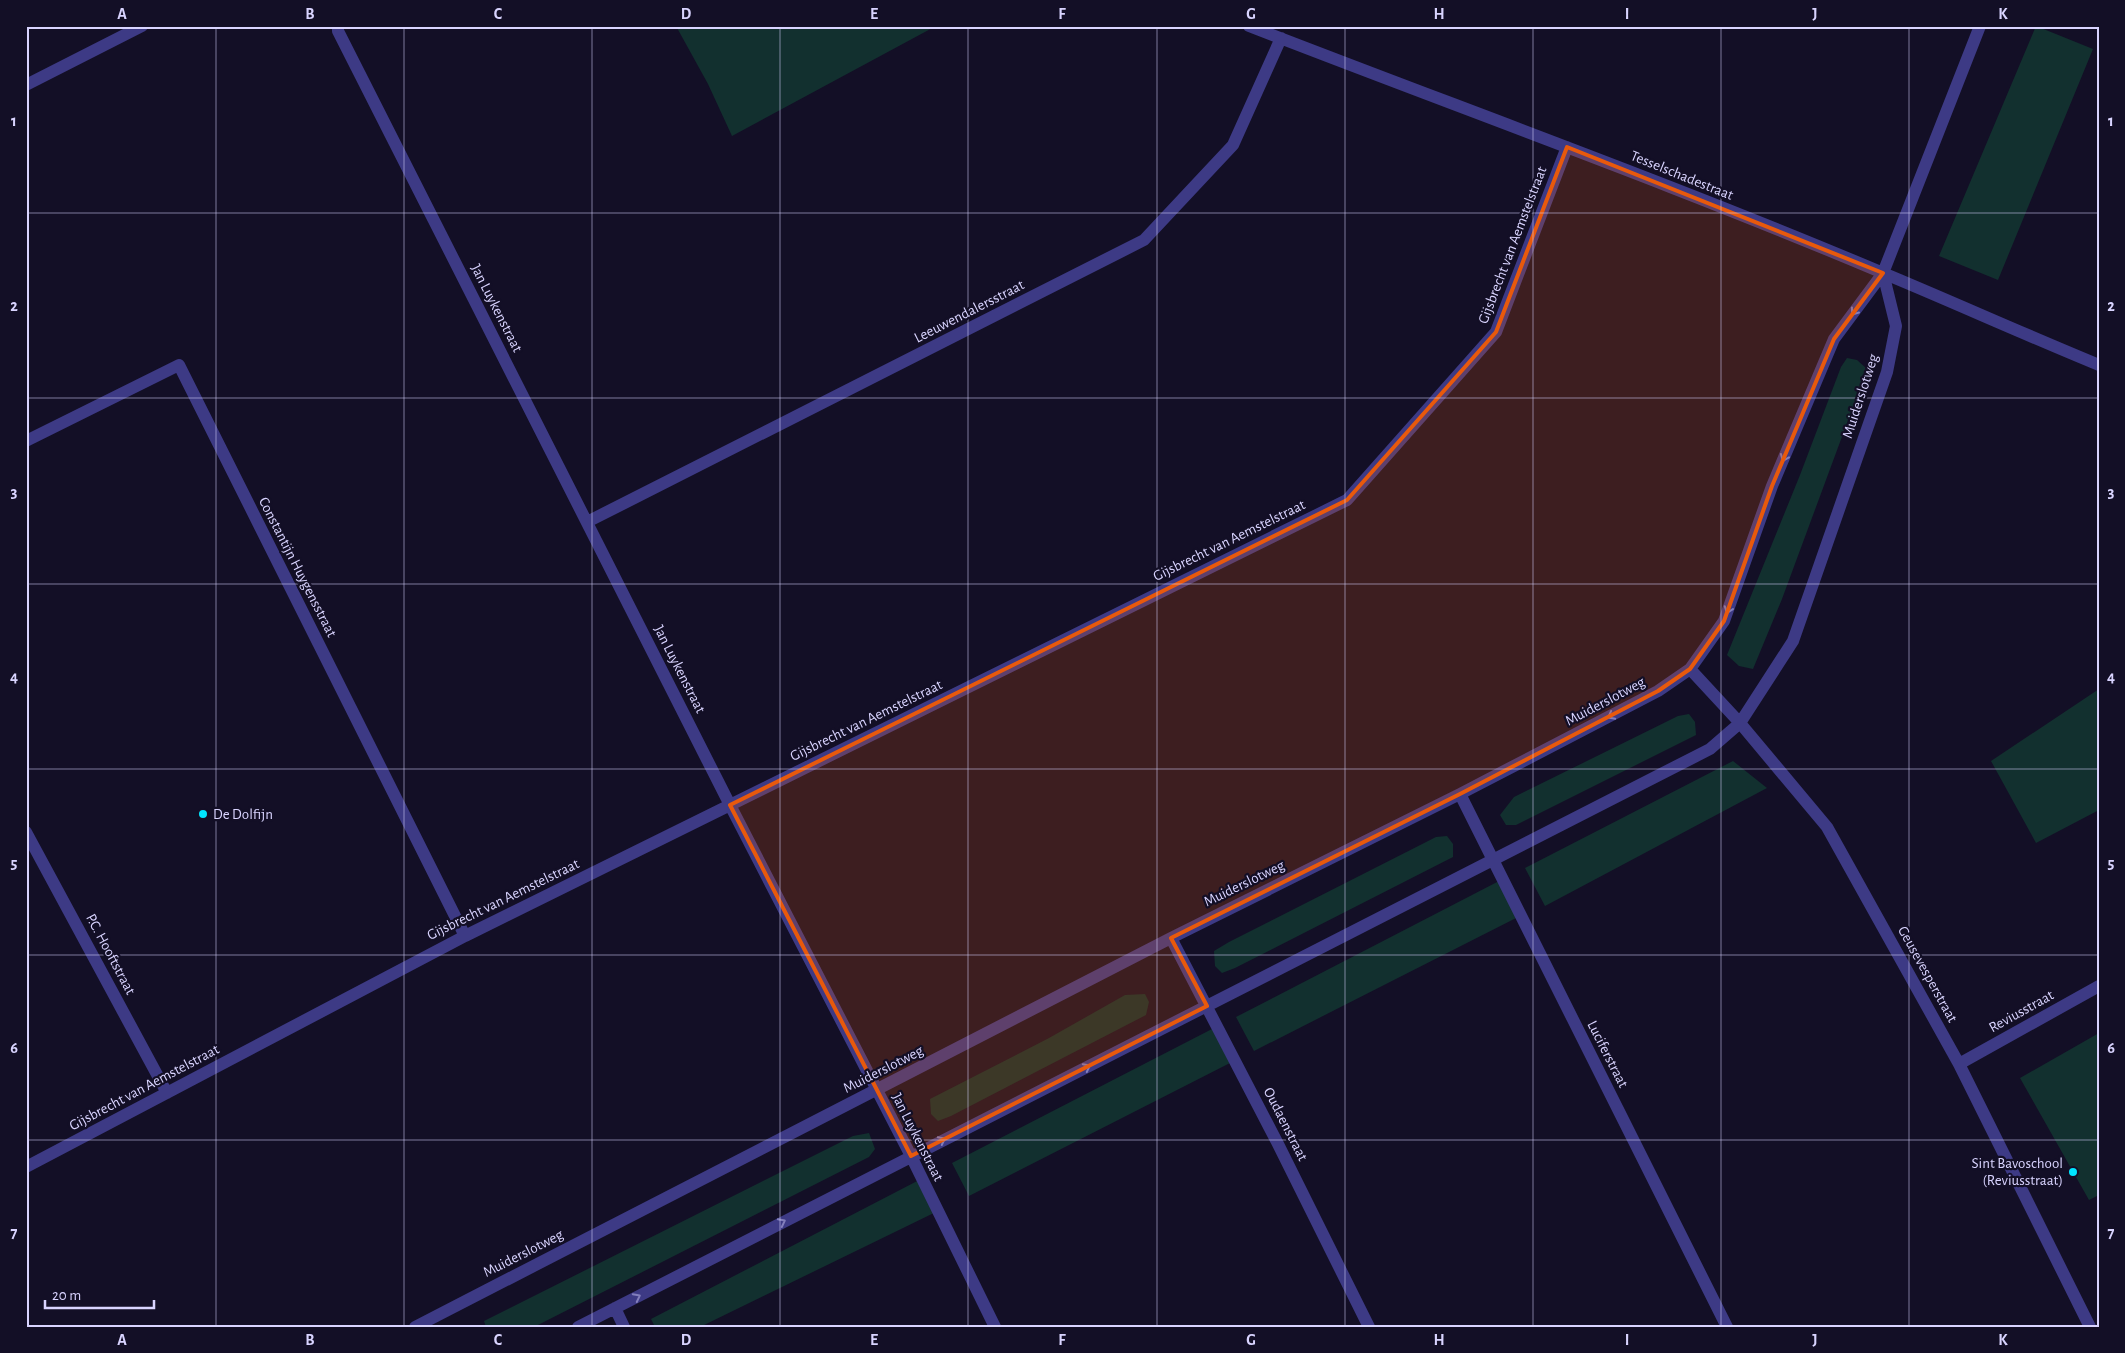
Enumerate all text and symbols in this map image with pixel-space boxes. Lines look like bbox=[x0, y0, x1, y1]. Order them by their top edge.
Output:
text: A bbox=[117, 6, 127, 22]
text: B bbox=[305, 6, 315, 22]
text: C bbox=[494, 6, 503, 22]
text: D bbox=[681, 6, 692, 22]
text: E bbox=[870, 6, 878, 22]
text: F bbox=[1058, 6, 1066, 22]
text: G bbox=[1246, 6, 1256, 22]
text: H bbox=[1433, 6, 1445, 22]
text: I bbox=[1625, 6, 1629, 22]
text: J bbox=[1812, 6, 1818, 22]
text: K bbox=[1998, 6, 2008, 22]
text: 1 bbox=[11, 113, 17, 129]
text: 1 bbox=[2108, 113, 2114, 129]
street label: Tesselschadestraat bbox=[1628, 148, 1736, 203]
street label: Gijsbrecht van Aemstelstraat bbox=[1476, 164, 1549, 326]
street label: Jan Luykenstraat bbox=[468, 262, 525, 355]
street label: Leeuwendalersstraat bbox=[912, 277, 1027, 346]
text: 2 bbox=[10, 298, 18, 314]
text: 2 bbox=[2107, 298, 2115, 314]
one-way arrow bbox=[1851, 306, 1860, 316]
street label: Muiderslotweg bbox=[1840, 351, 1881, 440]
one-way arrow bbox=[1779, 453, 1790, 462]
text: 3 bbox=[11, 484, 18, 500]
text: 3 bbox=[2108, 484, 2115, 500]
street label: Constantijn Huygensstraat bbox=[256, 495, 339, 640]
street label: Gijsbrecht van Aemstelstraat bbox=[1151, 497, 1308, 584]
one-way arrow bbox=[1724, 605, 1734, 614]
street label: Jan Luykenstraat bbox=[651, 623, 708, 716]
text: 4 bbox=[10, 669, 18, 685]
text: 4 bbox=[2107, 669, 2115, 685]
street label: Muiderslotweg bbox=[1563, 674, 1648, 729]
street label: Gijsbrecht van Aemstelstraat bbox=[788, 677, 945, 764]
one-way arrow bbox=[1607, 710, 1616, 720]
place label: De Dolfijn bbox=[213, 807, 273, 822]
marker: De Dolfijn bbox=[197, 808, 209, 820]
text: 5 bbox=[11, 855, 18, 871]
text: 5 bbox=[2108, 855, 2115, 871]
street label: Gijsbrecht van Aemstelstraat bbox=[425, 856, 582, 943]
street label: Muiderslotweg bbox=[1202, 857, 1288, 909]
street label: P.C. Hooftstraat bbox=[83, 911, 138, 997]
street label: Geusevesperstraat bbox=[1895, 924, 1960, 1025]
street label: Reviusstraat bbox=[1986, 987, 2056, 1035]
street label: Luciferstraat bbox=[1584, 1018, 1631, 1090]
text: 6 bbox=[10, 1040, 18, 1056]
text: 6 bbox=[2107, 1040, 2115, 1056]
street label: Gijsbrecht van Aemstelstraat bbox=[67, 1041, 222, 1133]
street label: Muiderslotweg bbox=[841, 1043, 926, 1096]
one-way arrow bbox=[1081, 1063, 1090, 1073]
street label: Oudaenstraat bbox=[1261, 1085, 1311, 1164]
street label: Jan Luykenstraat bbox=[889, 1091, 946, 1184]
one-way arrow bbox=[937, 1136, 946, 1146]
place label: Sint Bavoschool (Reviusstraat) bbox=[1971, 1156, 2063, 1188]
marker: Sint Bavoschool (Reviusstraat) bbox=[2067, 1166, 2079, 1178]
one-way arrow bbox=[776, 1218, 785, 1228]
text: 7 bbox=[11, 1225, 18, 1241]
text: 7 bbox=[2108, 1225, 2115, 1241]
street label: Muiderslotweg bbox=[481, 1227, 566, 1280]
scale bar bbox=[45, 1278, 154, 1310]
text: 20 m bbox=[52, 1288, 81, 1303]
one-way arrow bbox=[632, 1293, 641, 1303]
text: A bbox=[117, 1332, 127, 1348]
text: B bbox=[305, 1332, 315, 1348]
text: C bbox=[494, 1332, 503, 1348]
text: D bbox=[681, 1332, 692, 1348]
text: E bbox=[870, 1332, 878, 1348]
text: F bbox=[1058, 1332, 1066, 1348]
text: G bbox=[1246, 1332, 1256, 1348]
text: H bbox=[1433, 1332, 1445, 1348]
text: I bbox=[1625, 1332, 1629, 1348]
text: J bbox=[1812, 1332, 1818, 1348]
text: K bbox=[1998, 1332, 2008, 1348]

